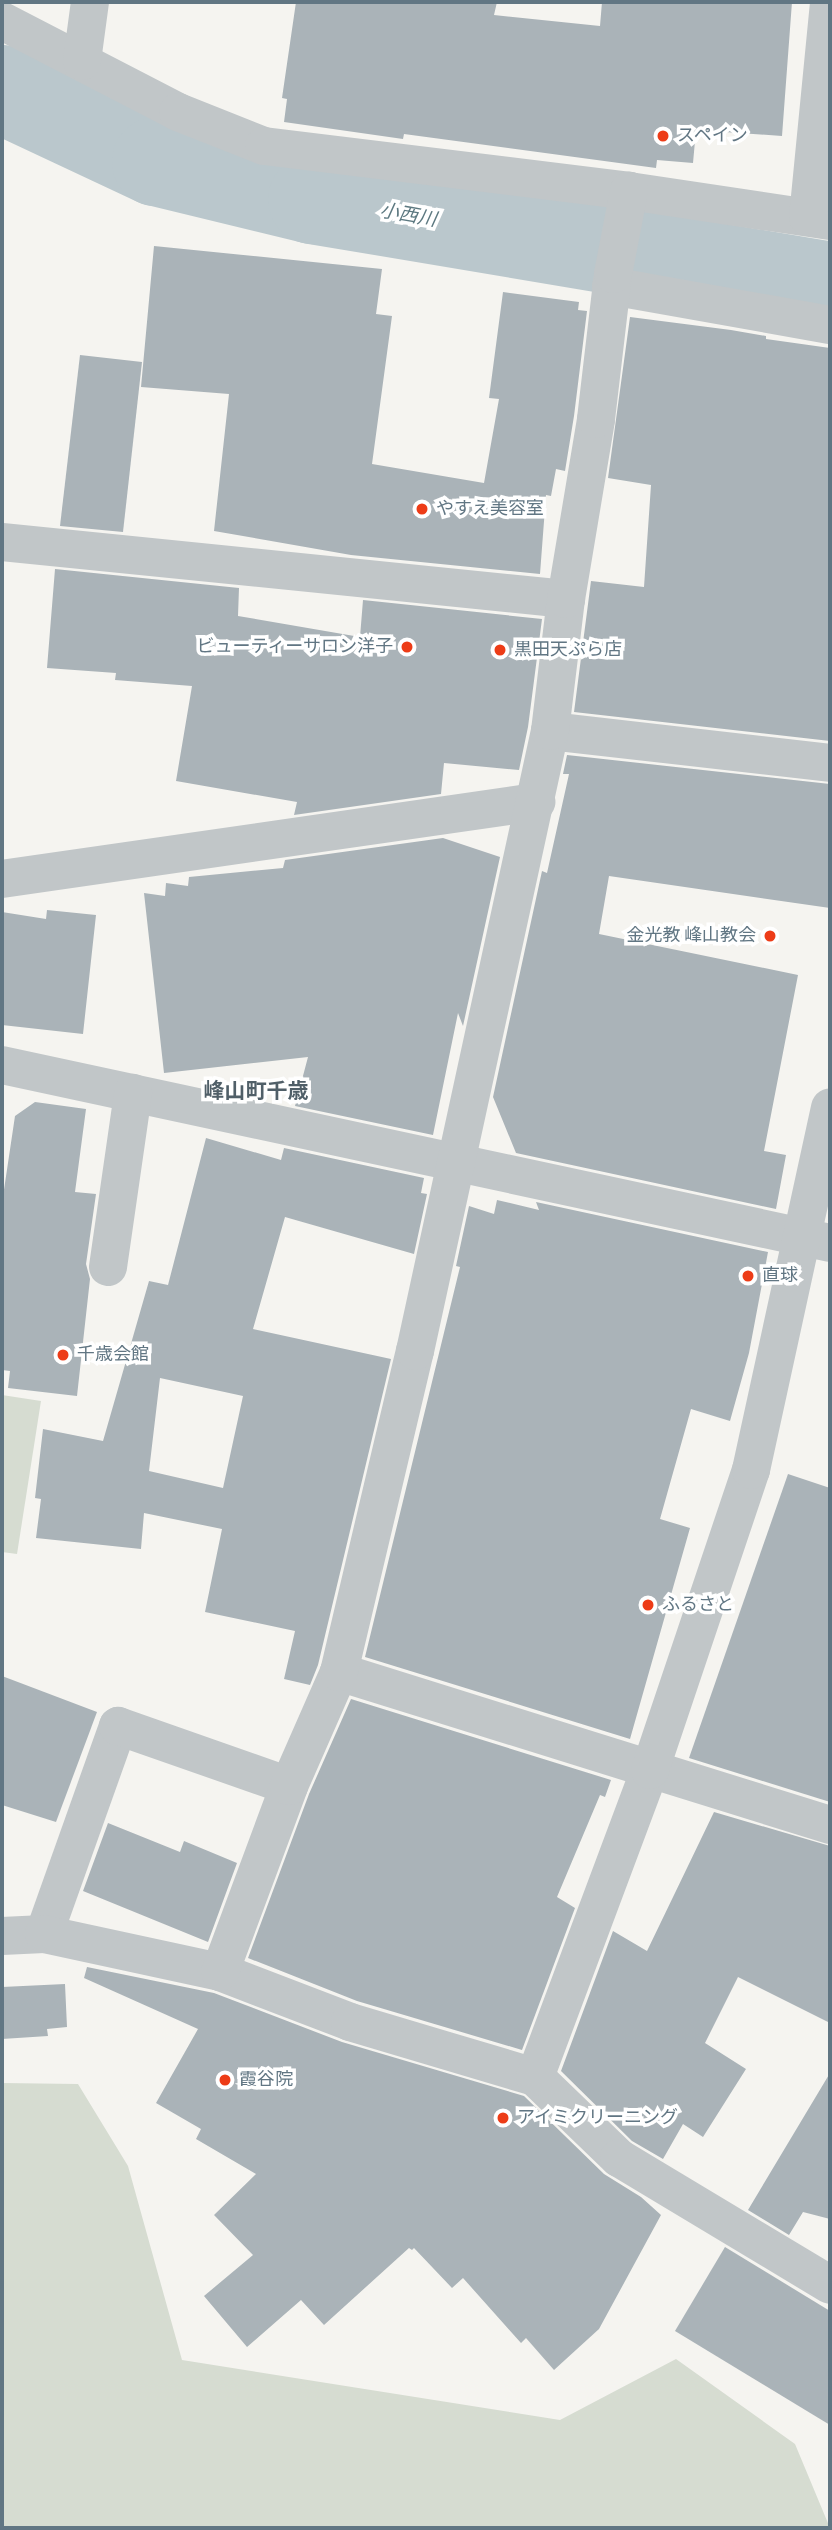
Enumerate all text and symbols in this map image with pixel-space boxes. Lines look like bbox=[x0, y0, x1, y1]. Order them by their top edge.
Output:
place label: スペイン bbox=[677, 125, 749, 147]
marker: スペイン bbox=[655, 128, 671, 144]
water label: 小西川 bbox=[378, 200, 438, 232]
place label: やすえ美容室 bbox=[436, 498, 544, 520]
marker: やすえ美容室 bbox=[414, 501, 430, 517]
place label: ビューティーサロン洋子 bbox=[195, 636, 393, 658]
marker: ビューティーサロン洋子 bbox=[399, 639, 415, 655]
place label: 黒田天ぷら店 bbox=[514, 639, 622, 661]
marker: 黒田天ぷら店 bbox=[492, 642, 508, 658]
place label: 金光教 峰山教会 bbox=[626, 925, 756, 947]
marker: 金光教 峰山教会 bbox=[762, 928, 778, 944]
district label: 峰山町千歳 bbox=[204, 1078, 308, 1104]
place label: 直球 bbox=[762, 1265, 798, 1287]
marker: 直球 bbox=[740, 1268, 756, 1284]
place label: 千歳会館 bbox=[77, 1344, 149, 1366]
marker: 千歳会館 bbox=[55, 1347, 71, 1363]
place label: ふるさと bbox=[662, 1594, 734, 1616]
marker: ふるさと bbox=[640, 1597, 656, 1613]
place label: 霞谷院 bbox=[239, 2069, 293, 2091]
marker: 霞谷院 bbox=[217, 2072, 233, 2088]
place label: アイミクリーニング bbox=[517, 2107, 679, 2129]
marker: アイミクリーニング bbox=[495, 2110, 511, 2126]

